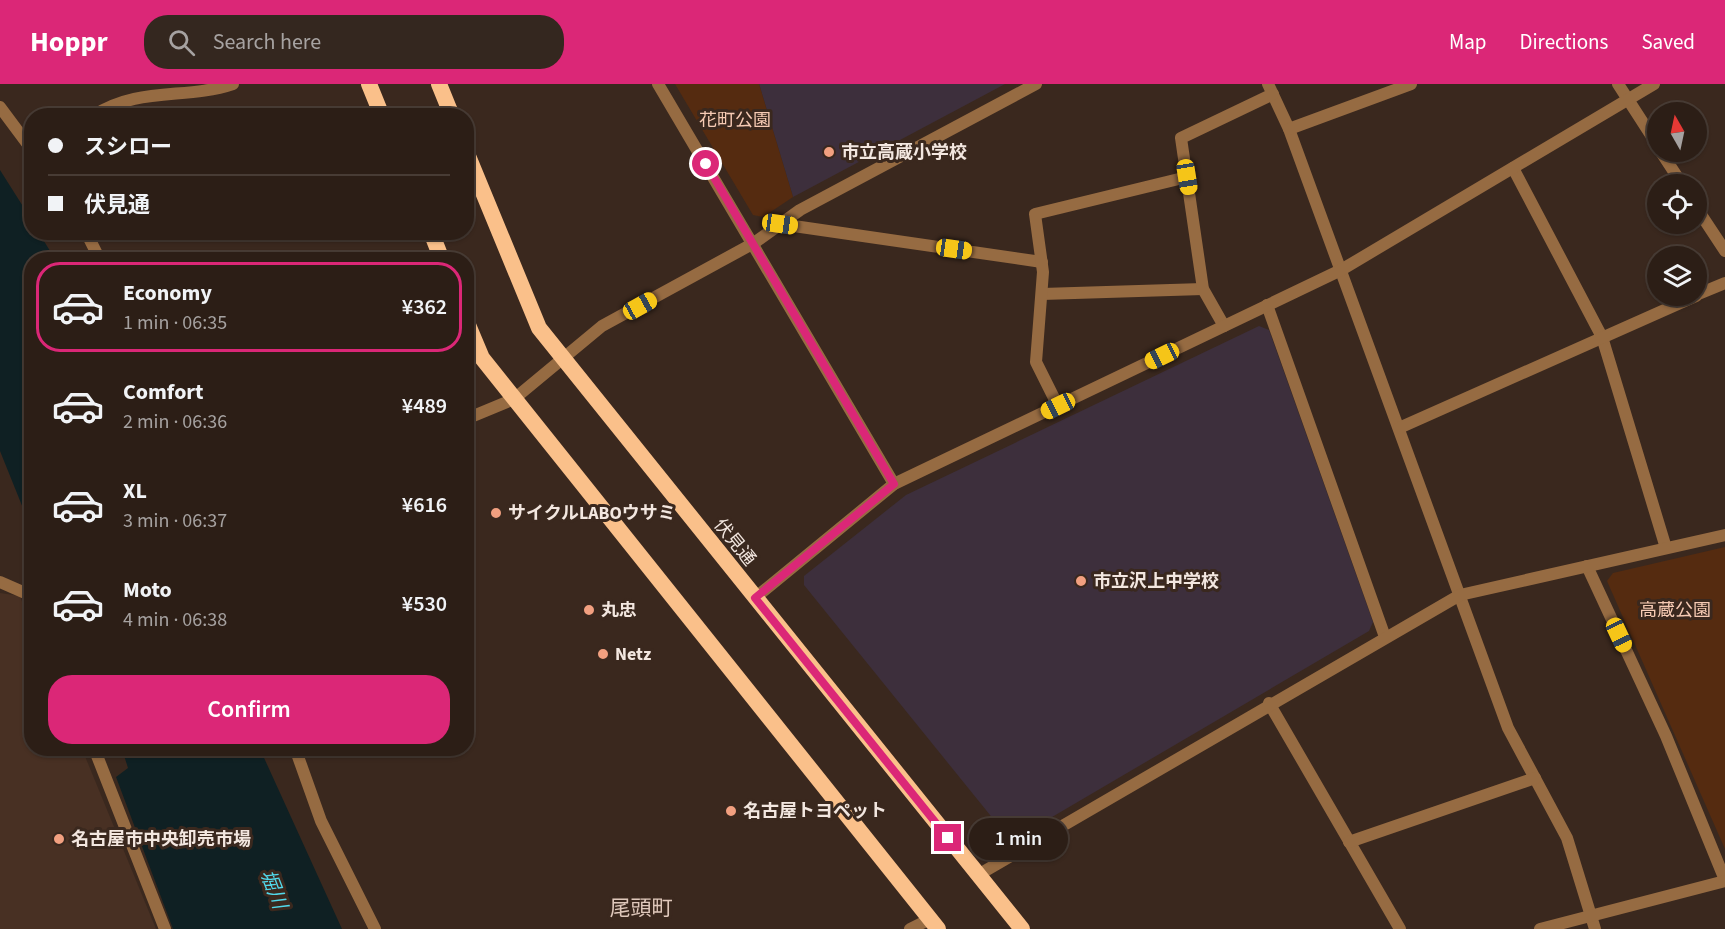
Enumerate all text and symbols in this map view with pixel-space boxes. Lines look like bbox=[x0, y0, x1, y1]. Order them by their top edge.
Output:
search box bbox=[144, 15, 564, 69]
text: Hoppr bbox=[30, 22, 108, 62]
icon: search bbox=[165, 26, 198, 59]
text: Search here bbox=[213, 26, 321, 58]
text: Map bbox=[1449, 27, 1487, 57]
text: Directions bbox=[1520, 27, 1608, 57]
text: Saved bbox=[1641, 27, 1695, 57]
north arrow bbox=[1647, 102, 1707, 162]
map controls bbox=[1647, 102, 1707, 306]
park label: 花町公園 bbox=[699, 108, 771, 133]
text: スシロー bbox=[84, 131, 172, 163]
place label: 市立高蔵小学校 bbox=[841, 140, 967, 165]
marker: 市立高蔵小学校 bbox=[822, 145, 836, 159]
route start bbox=[692, 150, 719, 177]
car bbox=[1175, 158, 1199, 196]
button: locate bbox=[1647, 174, 1707, 234]
text: 伏見通 bbox=[84, 189, 150, 221]
car bbox=[761, 213, 799, 235]
car bbox=[935, 238, 973, 260]
button: layers bbox=[1647, 246, 1707, 306]
text: Economy bbox=[123, 277, 212, 309]
icon: car bbox=[51, 280, 105, 334]
car bbox=[620, 289, 660, 323]
text: ¥362 bbox=[402, 291, 447, 323]
text: 1 min · 06:35 bbox=[123, 309, 227, 337]
car bbox=[1142, 340, 1182, 372]
text: Comfort bbox=[123, 376, 204, 408]
icon: car bbox=[51, 379, 105, 433]
text: ¥489 bbox=[402, 390, 447, 422]
car bbox=[1038, 390, 1078, 422]
text: 2 min · 06:36 bbox=[123, 408, 227, 436]
text: XL bbox=[123, 475, 147, 507]
icon: car bbox=[51, 478, 105, 532]
text: ¥616 bbox=[402, 489, 447, 521]
place label: サイクルLABOウサミ bbox=[508, 501, 676, 526]
marker: サイクルLABOウサミ bbox=[489, 506, 503, 520]
text: 3 min · 06:37 bbox=[123, 507, 227, 535]
street label: 伏見通 bbox=[708, 513, 761, 571]
place label: 市立沢上中学校 bbox=[1093, 569, 1219, 594]
text: Moto bbox=[123, 574, 172, 606]
marker: 市立沢上中学校 bbox=[1074, 574, 1088, 588]
icon: car bbox=[51, 577, 105, 631]
text: ¥530 bbox=[402, 588, 447, 620]
place label: 丸忠 bbox=[601, 598, 637, 623]
park label: 高蔵公園 bbox=[1639, 598, 1711, 623]
marker: 丸忠 bbox=[582, 603, 596, 617]
text: 4 min · 06:38 bbox=[123, 606, 227, 634]
car bbox=[1603, 615, 1635, 655]
place label: Netz bbox=[615, 642, 651, 667]
marker: Netz bbox=[596, 647, 610, 661]
button: Confirm bbox=[48, 675, 450, 744]
place label: 名古屋トヨペット bbox=[743, 799, 887, 824]
marker: 名古屋トヨペット bbox=[724, 804, 738, 818]
callout: 1 min bbox=[969, 817, 1068, 859]
route end bbox=[934, 824, 961, 851]
text: 1 min bbox=[995, 825, 1042, 853]
place label: 名古屋市中央卸売市場 bbox=[71, 827, 251, 852]
marker: 名古屋市中央卸売市場 bbox=[52, 832, 66, 846]
water label: 堀川 bbox=[253, 866, 294, 915]
district label: 尾頭町 bbox=[610, 893, 673, 923]

